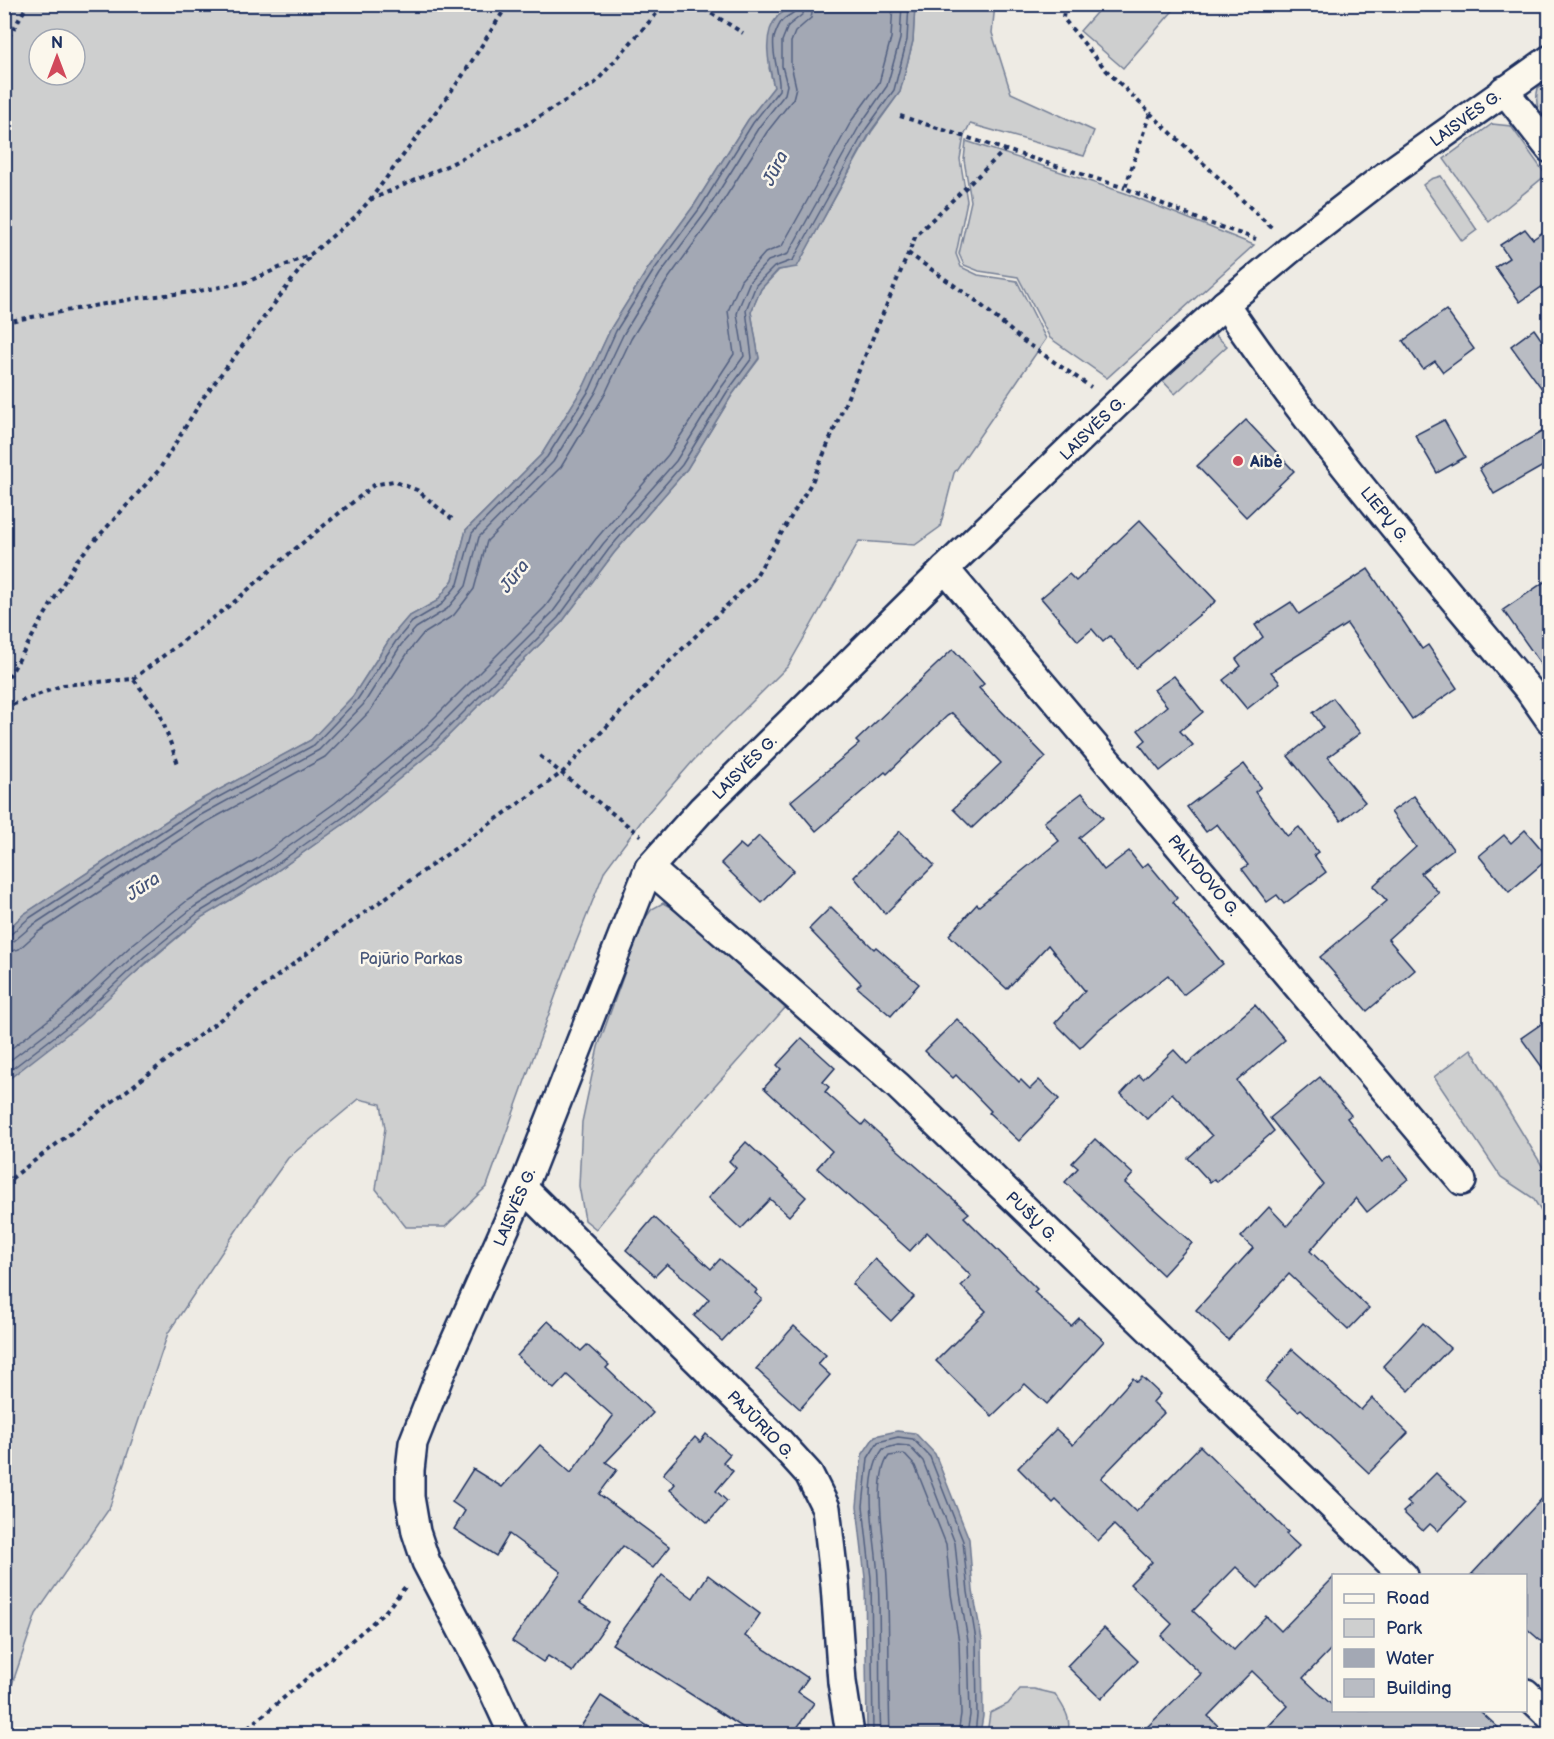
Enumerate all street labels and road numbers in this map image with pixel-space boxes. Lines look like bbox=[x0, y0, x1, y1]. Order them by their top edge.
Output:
street label: LAISVĖS G. bbox=[1426, 86, 1505, 151]
street label: LAISVĖS G. bbox=[1055, 392, 1129, 465]
street label: LIEPŲ G. bbox=[1356, 483, 1412, 546]
street label: LAISVĖS G. bbox=[708, 731, 781, 804]
street label: PALYDOVO G. bbox=[1163, 832, 1242, 920]
street label: LAISVĖS G. bbox=[489, 1165, 540, 1250]
street label: PUŠŲ G. bbox=[1002, 1187, 1062, 1246]
street label: PAJŪRIO G. bbox=[723, 1387, 798, 1463]

